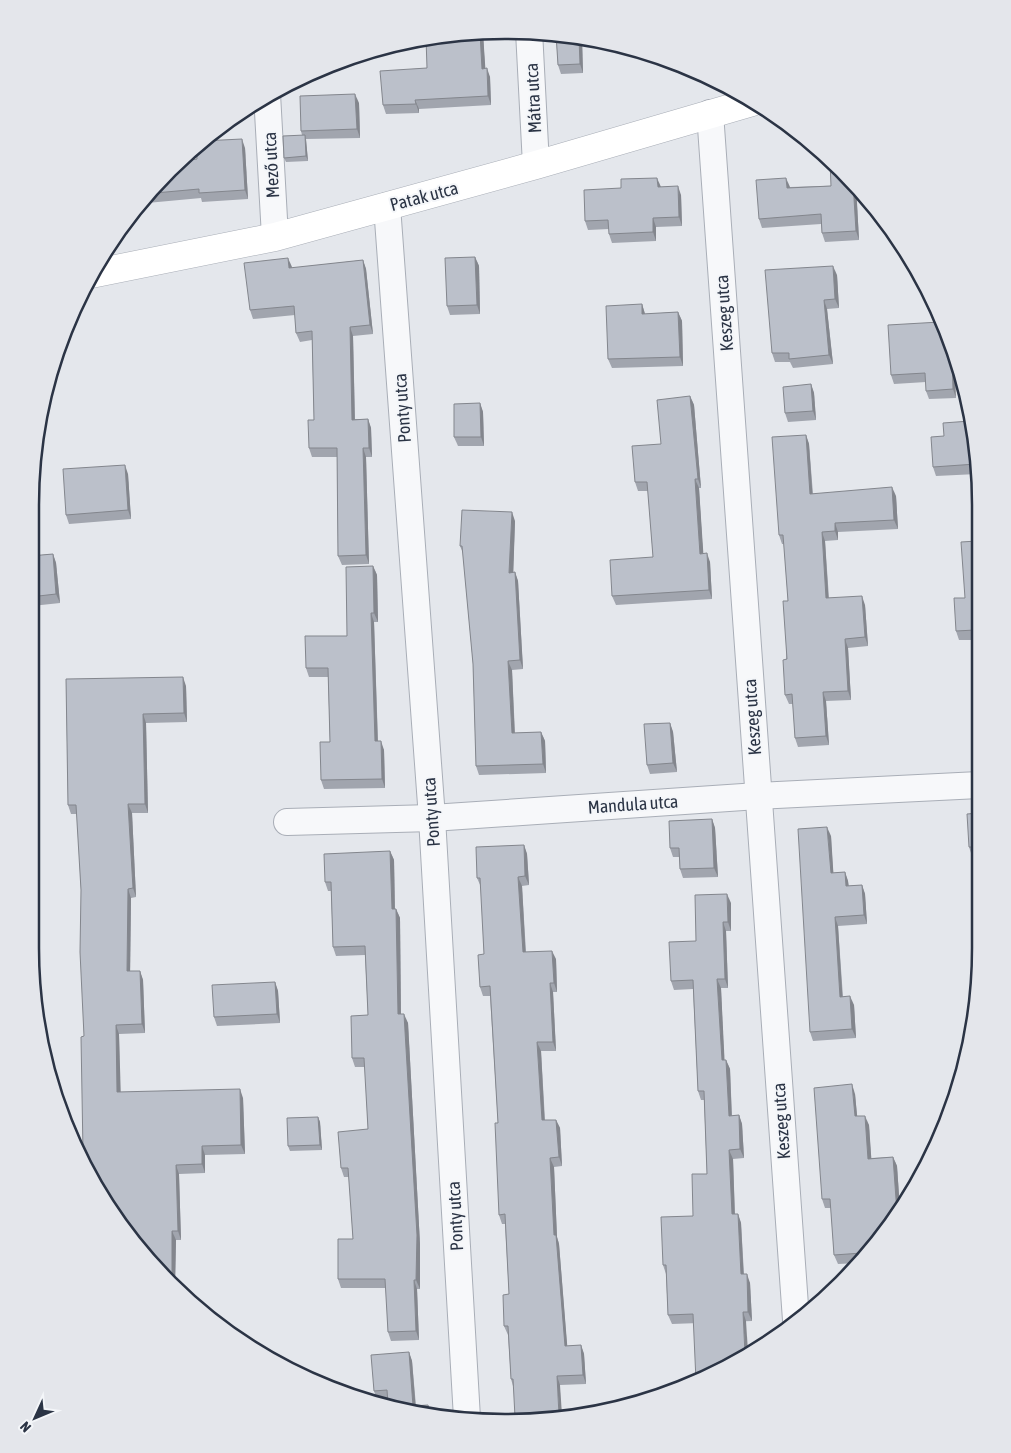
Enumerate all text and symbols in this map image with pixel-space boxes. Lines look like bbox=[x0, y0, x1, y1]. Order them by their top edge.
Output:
street label: Mátra utca bbox=[521, 62, 545, 134]
street label: Mező utca bbox=[259, 131, 283, 199]
street label: Patak utca bbox=[388, 177, 460, 215]
street label: Keszeg utca bbox=[711, 274, 737, 352]
street label: Ponty utca bbox=[389, 373, 415, 443]
street label: Keszeg utca bbox=[739, 678, 765, 756]
street label: Ponty utca bbox=[418, 777, 444, 847]
street label: Mandula utca bbox=[587, 790, 679, 818]
street label: Keszeg utca bbox=[768, 1082, 794, 1160]
street label: Ponty utca bbox=[443, 1181, 467, 1251]
north arrow bbox=[10, 1393, 60, 1443]
text: N bbox=[17, 1419, 34, 1436]

